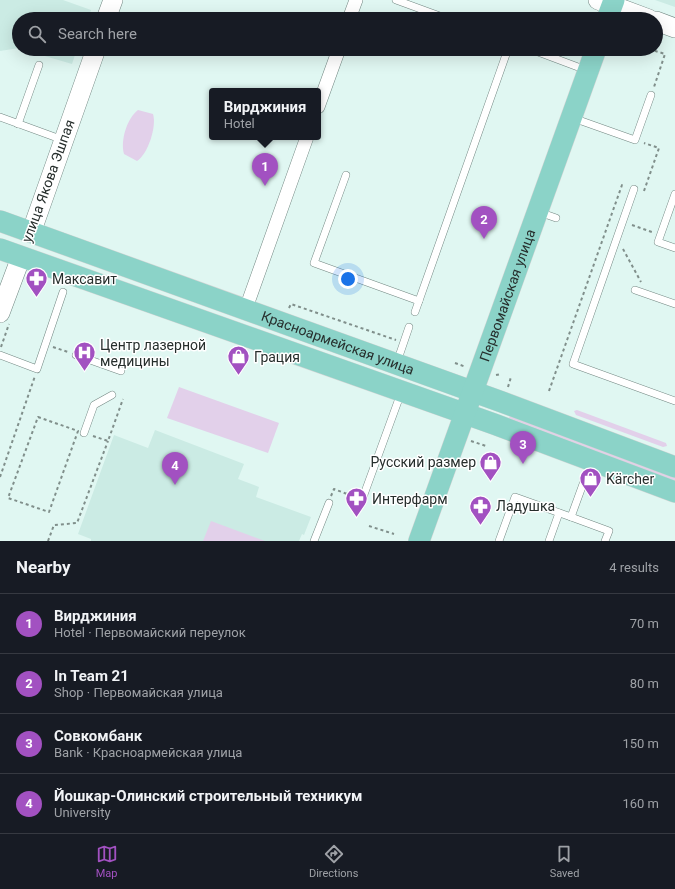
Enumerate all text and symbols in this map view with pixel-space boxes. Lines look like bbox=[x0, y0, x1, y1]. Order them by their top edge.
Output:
search box bbox=[12, 12, 663, 56]
icon: search bbox=[26, 23, 48, 45]
text: Search here bbox=[58, 25, 137, 43]
popup bbox=[209, 88, 321, 140]
text: Вирджиния bbox=[224, 98, 306, 116]
text: Hotel bbox=[224, 116, 255, 131]
street label: улица Якова Эшпая bbox=[18, 117, 78, 245]
pin: 1 bbox=[252, 153, 278, 186]
pin: 2 bbox=[471, 206, 497, 239]
street label: Первомайская улица bbox=[476, 227, 539, 364]
pharmacy icon: Максавит bbox=[23, 266, 49, 299]
your location bbox=[338, 269, 358, 289]
place label: Максавит bbox=[52, 271, 117, 287]
street label: Красноармейская улица bbox=[259, 308, 416, 378]
place label: Центр лазерной медицины bbox=[100, 337, 206, 369]
hospital icon: Центр лазерной медицины bbox=[72, 340, 98, 373]
shop icon: Грация bbox=[225, 344, 251, 377]
place label: Грация bbox=[254, 349, 300, 365]
pin: 3 bbox=[510, 431, 536, 464]
shop icon: Русский размер bbox=[478, 449, 504, 482]
pin: 4 bbox=[162, 452, 188, 485]
place label: Русский размер bbox=[370, 454, 476, 470]
shop icon: Kärcher bbox=[578, 466, 604, 499]
place label: Kärcher bbox=[606, 471, 654, 487]
pharmacy icon: Интерфарм bbox=[344, 486, 370, 519]
place label: Интерфарм bbox=[372, 491, 448, 507]
pharmacy icon: Ладушка bbox=[467, 493, 493, 526]
place label: Ладушка bbox=[496, 498, 555, 514]
text: Nearby bbox=[16, 557, 71, 577]
text: 4 results bbox=[609, 560, 659, 575]
text: Вирджиния bbox=[54, 607, 137, 625]
text: 1 bbox=[25, 616, 33, 631]
text: 70 m bbox=[630, 616, 659, 631]
text: Hotel · Первомайский переулок bbox=[54, 625, 246, 640]
text: In Team 21 bbox=[54, 667, 129, 685]
text: 2 bbox=[25, 676, 33, 691]
text: 80 m bbox=[630, 676, 659, 691]
text: Shop · Первомайская улица bbox=[54, 685, 223, 700]
text: Совкомбанк bbox=[54, 727, 142, 745]
text: 3 bbox=[25, 736, 33, 751]
text: 150 m bbox=[622, 736, 659, 751]
text: Bank · Красноармейская улица bbox=[54, 745, 242, 760]
text: Йошкар-Олинский строительный техникум bbox=[54, 787, 362, 805]
text: 4 bbox=[25, 796, 33, 811]
text: 160 m bbox=[622, 796, 659, 811]
text: University bbox=[54, 805, 111, 820]
tab: Map bbox=[96, 843, 118, 880]
tab: Directions bbox=[309, 843, 358, 880]
tab: Saved bbox=[550, 843, 579, 880]

